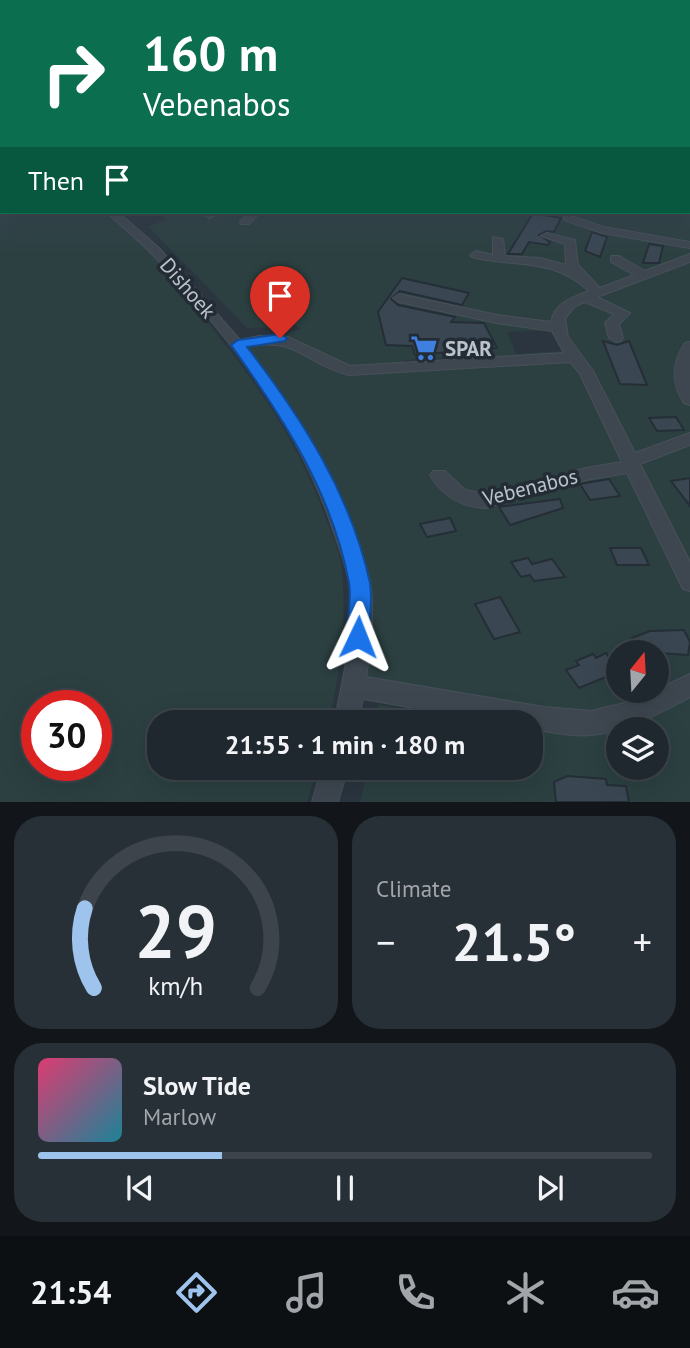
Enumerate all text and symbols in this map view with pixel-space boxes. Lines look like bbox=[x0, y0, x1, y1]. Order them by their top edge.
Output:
text: 160 m bbox=[143, 21, 278, 85]
icon: right bbox=[28, 28, 119, 119]
text: Vebenabos bbox=[143, 83, 290, 125]
icon: arrive bbox=[98, 161, 136, 199]
text: Then bbox=[28, 164, 84, 197]
street label: Dishoek bbox=[154, 252, 222, 324]
pin bbox=[250, 266, 310, 338]
icon: arrive bbox=[261, 277, 299, 315]
supermarket icon: SPAR bbox=[409, 333, 439, 363]
place label: SPAR bbox=[445, 335, 492, 362]
street label: Vebenabos bbox=[479, 462, 580, 512]
position arrow bbox=[321, 600, 395, 674]
north arrow bbox=[606, 640, 668, 704]
map controls bbox=[606, 640, 669, 780]
speed limit sign: 30 bbox=[21, 690, 112, 781]
button: layers bbox=[606, 717, 669, 780]
text: 21:55 · 1 min · 180 m bbox=[225, 728, 465, 761]
text: Climate bbox=[376, 874, 451, 903]
text: 29 bbox=[135, 885, 217, 979]
text: 21.5° bbox=[452, 908, 576, 975]
text: − bbox=[376, 917, 395, 966]
text: + bbox=[633, 917, 652, 966]
text: km/h bbox=[149, 970, 203, 1002]
text: Slow Tide bbox=[143, 1069, 251, 1102]
text: Marlow bbox=[143, 1102, 216, 1131]
icon: previous bbox=[121, 1169, 159, 1207]
icon: pause bbox=[326, 1169, 364, 1207]
icon: next bbox=[531, 1169, 569, 1207]
icon: directions bbox=[172, 1268, 221, 1317]
icon: music bbox=[282, 1268, 331, 1317]
icon: phone bbox=[391, 1268, 440, 1317]
icon: climate bbox=[501, 1268, 550, 1317]
icon: car bbox=[611, 1268, 660, 1317]
text: 21:54 bbox=[30, 1271, 112, 1313]

